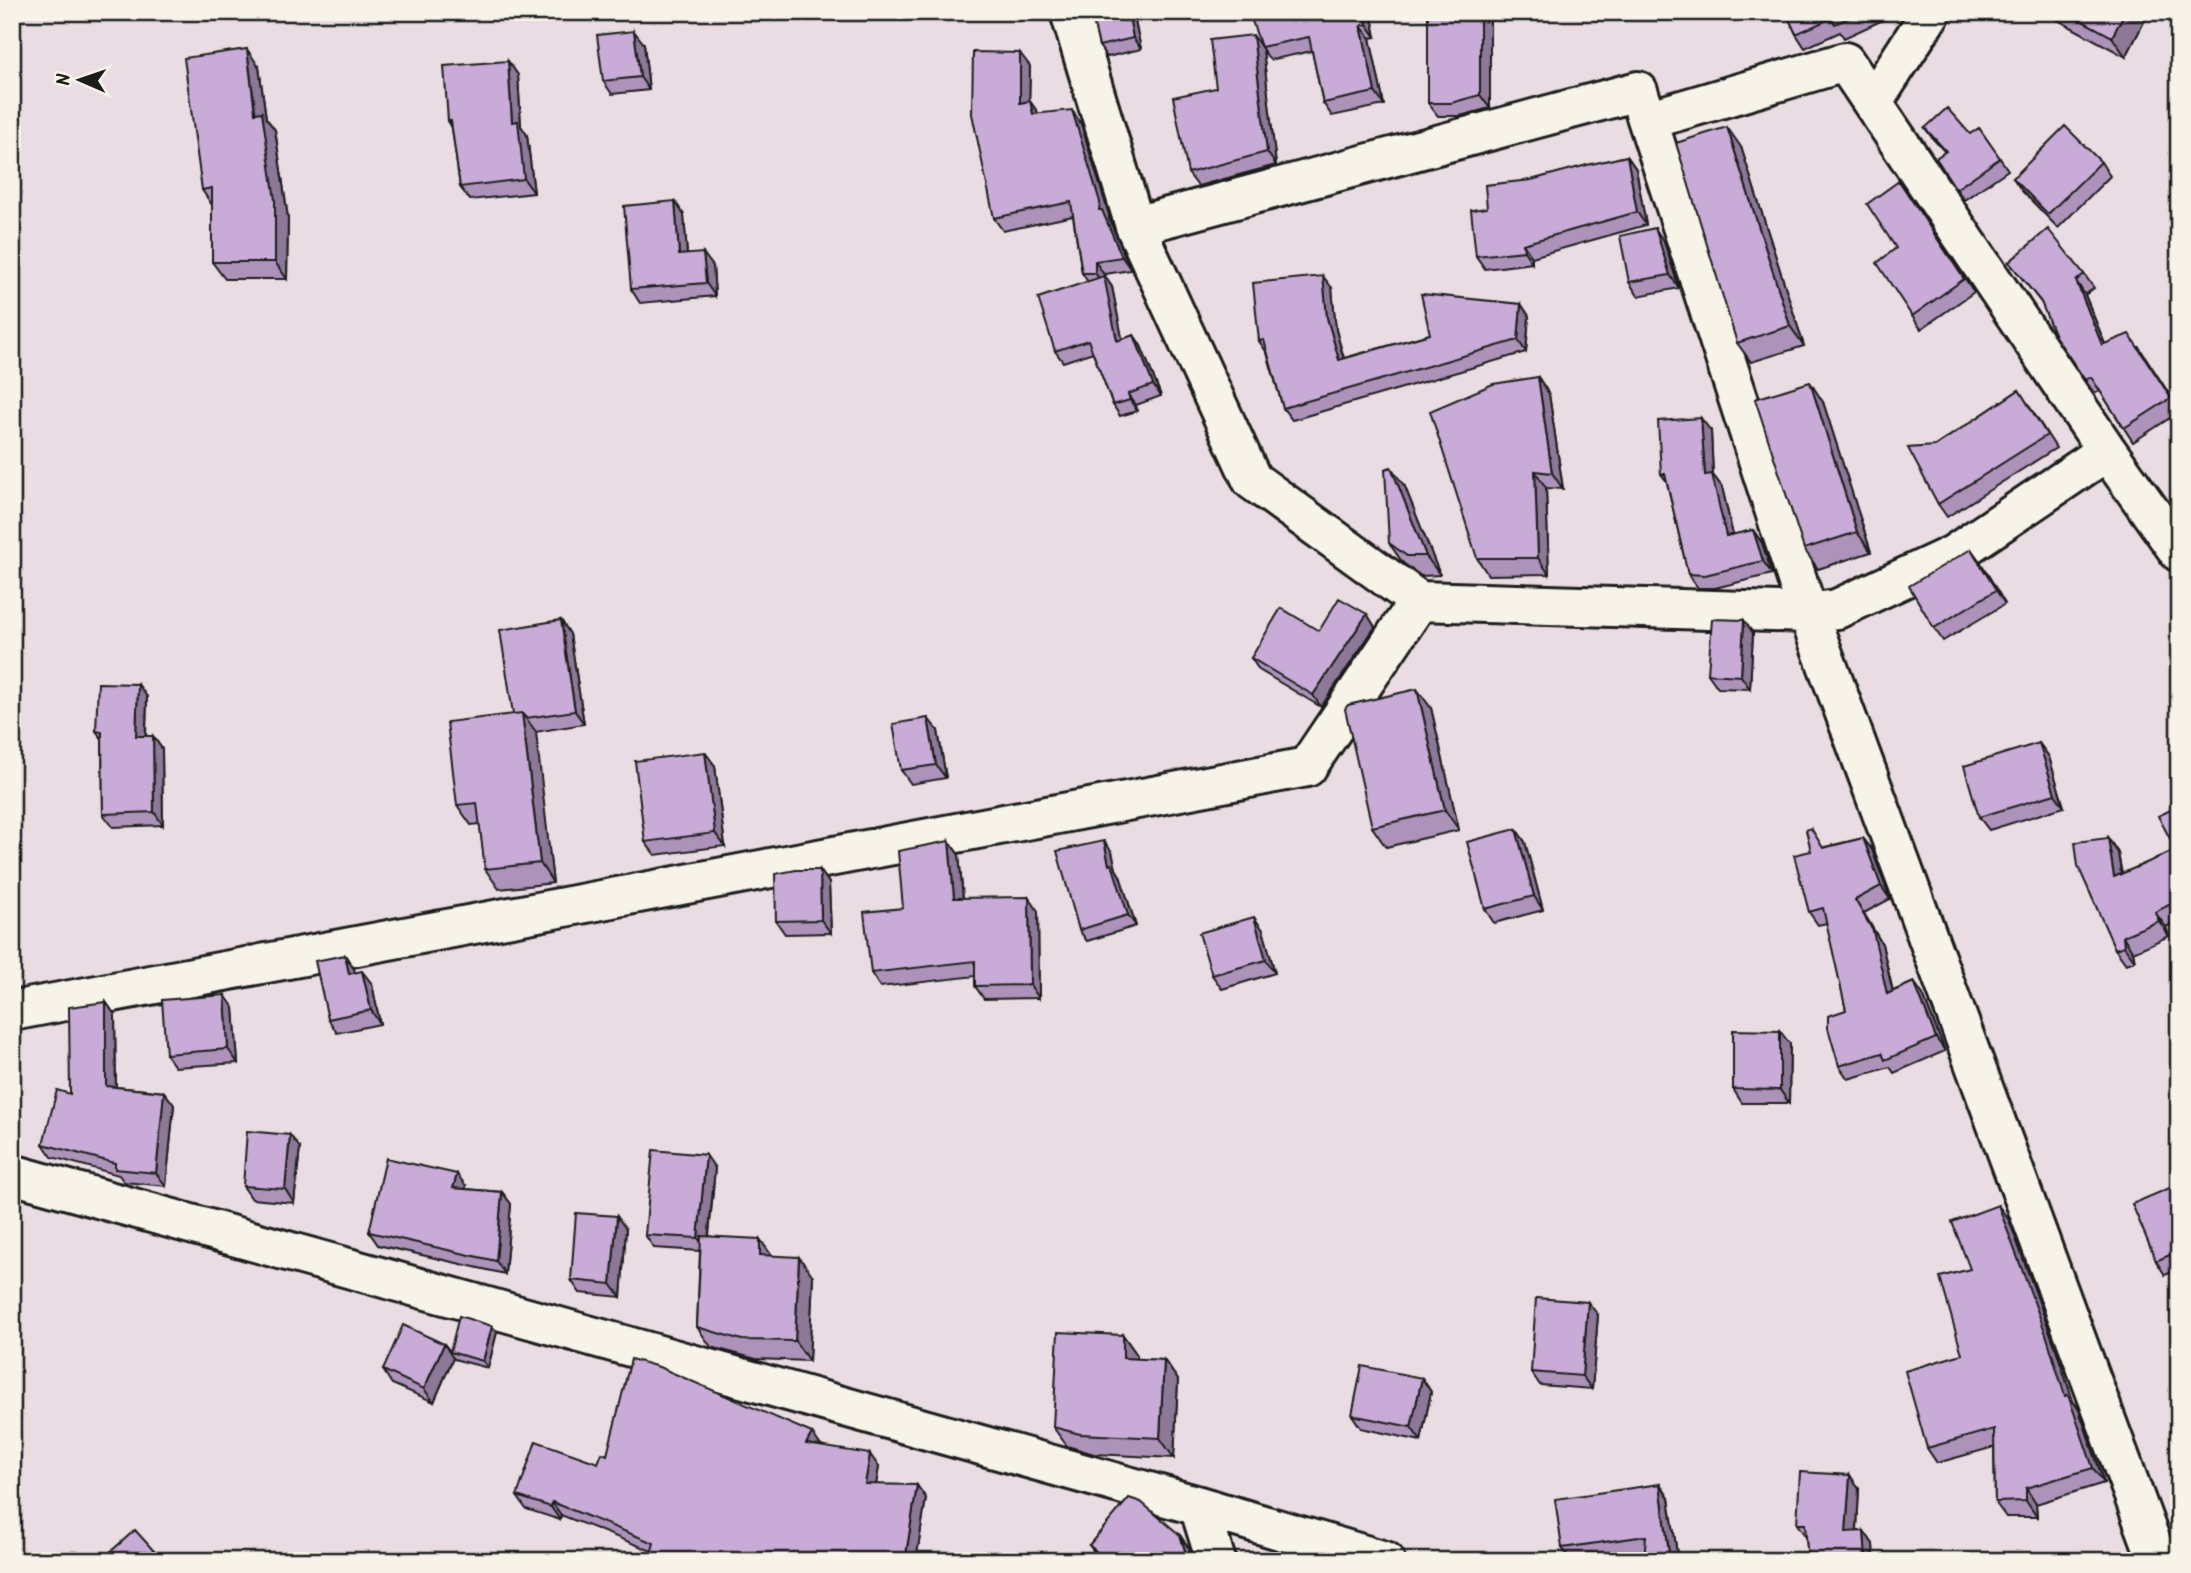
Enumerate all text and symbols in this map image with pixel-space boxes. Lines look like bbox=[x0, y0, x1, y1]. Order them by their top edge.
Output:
north arrow bbox=[46, 46, 116, 116]
text: N bbox=[50, 73, 80, 86]

